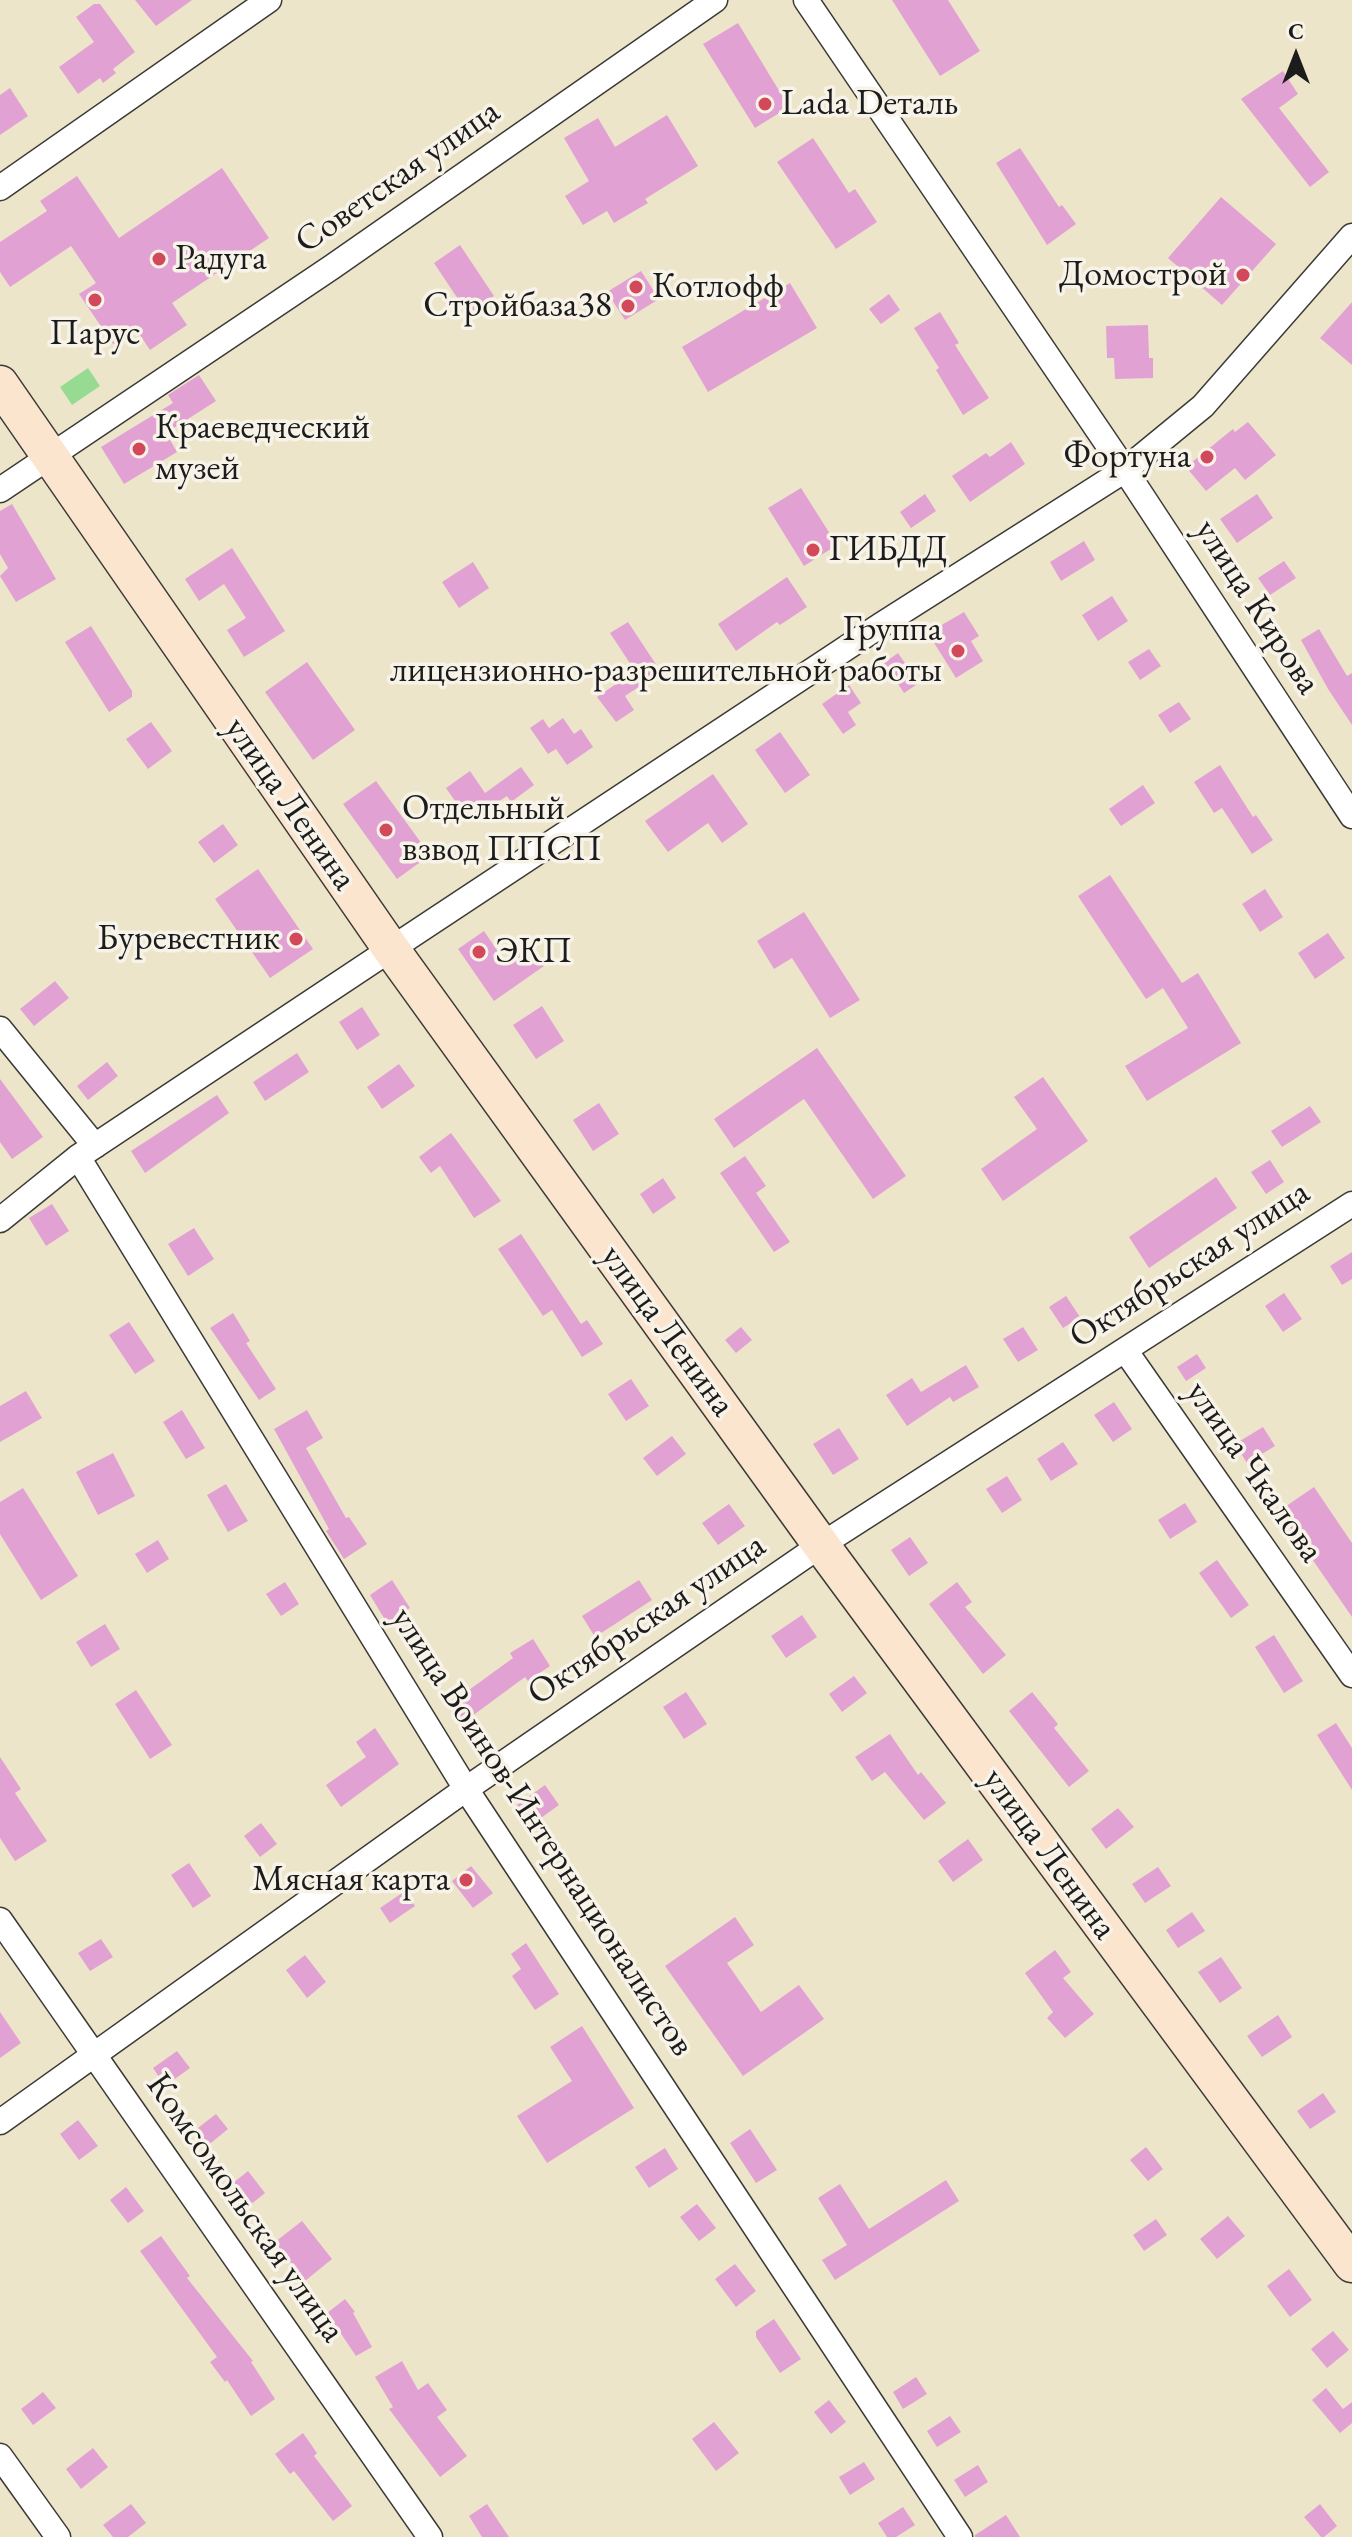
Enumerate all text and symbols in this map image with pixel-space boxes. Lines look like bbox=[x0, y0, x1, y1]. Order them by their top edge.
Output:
north arrow bbox=[1256, 16, 1336, 96]
text: С bbox=[1288, 17, 1304, 46]
place label: Lada Dеталь bbox=[781, 82, 958, 126]
street label: Советская улица bbox=[287, 90, 509, 264]
marker: Lada Dеталь bbox=[756, 95, 774, 113]
place label: Радуга bbox=[175, 237, 267, 281]
marker: Радуга bbox=[150, 250, 168, 268]
place label: Домострой bbox=[1059, 253, 1227, 297]
place label: Котлофф bbox=[652, 265, 784, 309]
marker: Домострой bbox=[1234, 266, 1252, 284]
marker: Котлофф bbox=[627, 278, 645, 296]
place label: Стройбаза38 bbox=[423, 284, 612, 328]
marker: Парус bbox=[86, 291, 104, 309]
marker: Стройбаза38 bbox=[619, 297, 637, 315]
place label: Парус bbox=[49, 312, 141, 356]
place label: Краеведческий музей bbox=[155, 406, 370, 491]
place label: Фортуна bbox=[1063, 435, 1191, 479]
marker: Краеведческий музей bbox=[130, 440, 148, 458]
marker: Фортуна bbox=[1198, 448, 1216, 466]
street label: улица Кирова bbox=[1184, 511, 1330, 703]
place label: ГИБДД bbox=[829, 528, 948, 572]
marker: ГИБДД bbox=[804, 541, 822, 559]
place label: Группа лицензионно-разрешительной работы bbox=[390, 608, 942, 693]
marker: Группа лицензионно-разрешительной работы bbox=[949, 642, 967, 660]
street label: улица Ленина bbox=[214, 709, 366, 899]
place label: Отдельный взвод ППСП bbox=[402, 787, 602, 872]
marker: Отдельный взвод ППСП bbox=[377, 821, 395, 839]
place label: Буревестник bbox=[97, 917, 280, 961]
marker: Буревестник bbox=[287, 930, 305, 948]
place label: ЭКП bbox=[495, 930, 572, 974]
marker: ЭКП bbox=[470, 943, 488, 961]
street label: Октябрьская улица bbox=[1062, 1171, 1318, 1359]
street label: улица Ленина bbox=[590, 1237, 744, 1425]
street label: улица Чкалова bbox=[1176, 1373, 1332, 1571]
street label: Октябрьская улица bbox=[520, 1525, 774, 1715]
street label: улица Воинов-Интернационалистов bbox=[381, 1599, 703, 2065]
street label: улица Ленина bbox=[972, 1760, 1126, 1948]
place label: Мясная карта bbox=[252, 1858, 450, 1902]
marker: Мясная карта bbox=[457, 1871, 475, 1889]
street label: Комсомольская улица bbox=[136, 2065, 354, 2351]

